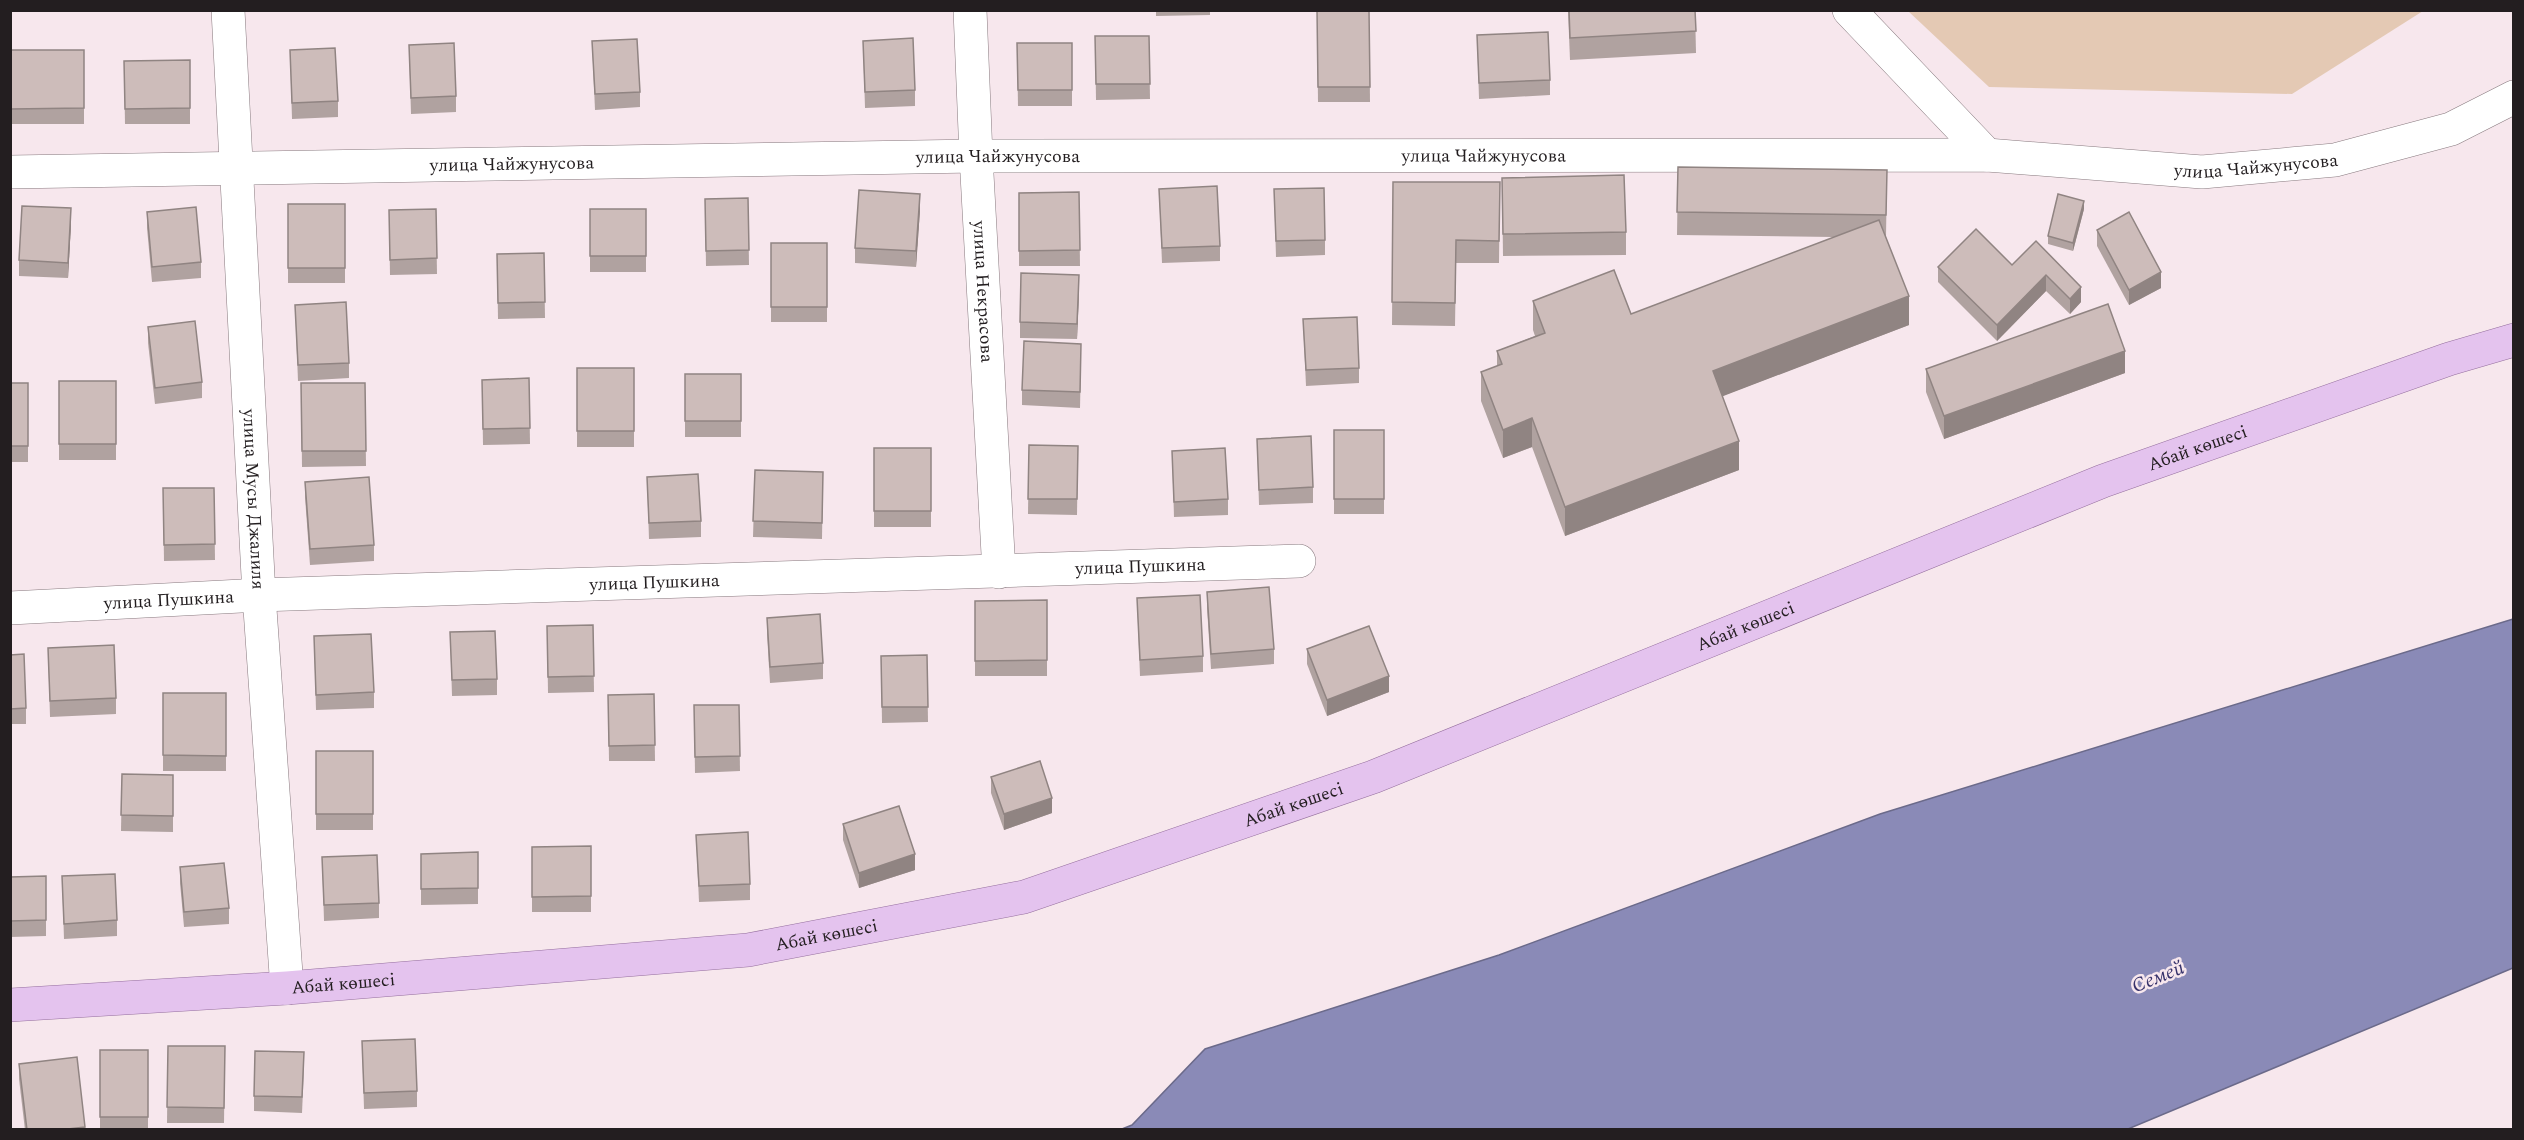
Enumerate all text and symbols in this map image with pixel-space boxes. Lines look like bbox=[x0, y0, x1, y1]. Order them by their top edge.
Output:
street label: улица Чайжунусова bbox=[914, 142, 1080, 171]
street label: улица Чайжунусова bbox=[1401, 142, 1566, 169]
street label: улица Чайжунусова bbox=[2172, 146, 2339, 186]
street label: улица Чайжунусова bbox=[428, 149, 595, 179]
street label: улица Некрасова bbox=[966, 219, 1001, 364]
street label: улица Мусы Джалиля bbox=[236, 407, 272, 590]
street label: Абай көшесі bbox=[2144, 418, 2251, 478]
street label: улица Пушкина bbox=[1074, 551, 1206, 582]
street label: улица Пушкина bbox=[588, 566, 720, 598]
street label: улица Пушкина bbox=[102, 583, 235, 617]
street label: Абай көшесі bbox=[1692, 594, 1799, 658]
street label: Абай көшесі bbox=[1240, 775, 1347, 834]
street label: Абай көшесі bbox=[773, 912, 880, 958]
water label: Семей bbox=[2127, 953, 2189, 1001]
street label: Абай көшесі bbox=[290, 966, 396, 1001]

